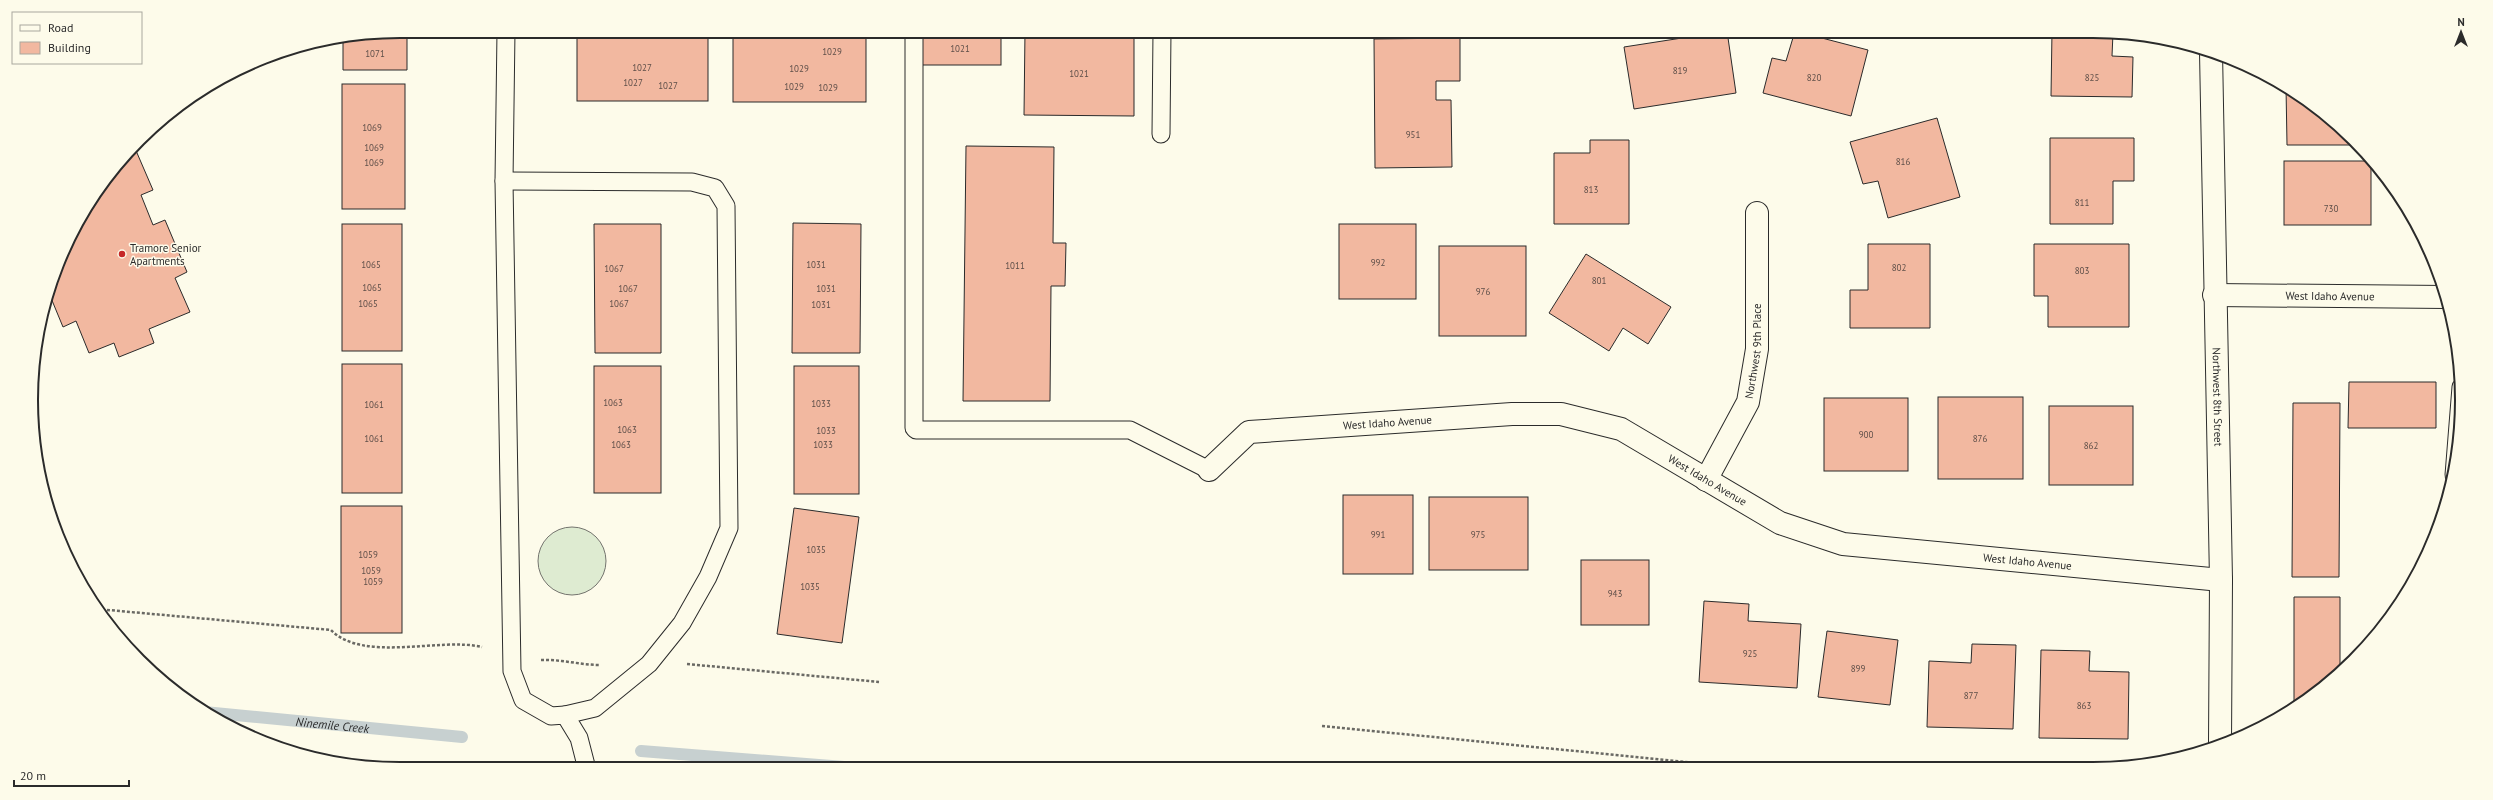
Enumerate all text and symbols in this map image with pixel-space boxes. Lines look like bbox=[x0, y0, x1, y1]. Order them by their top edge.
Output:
legend bbox=[12, 12, 142, 64]
north arrow bbox=[2441, 12, 2481, 52]
text: N bbox=[2457, 15, 2465, 29]
text: Road bbox=[48, 20, 73, 35]
text: Building bbox=[48, 40, 91, 55]
house number: 1021 bbox=[950, 43, 970, 54]
house number: 1029 bbox=[822, 46, 842, 57]
house number: 1071 bbox=[365, 48, 385, 59]
house number: 1027 bbox=[632, 62, 652, 73]
house number: 1029 bbox=[789, 63, 809, 74]
house number: 819 bbox=[1673, 65, 1687, 76]
house number: 1021 bbox=[1069, 68, 1089, 79]
house number: 820 bbox=[1807, 72, 1821, 83]
house number: 825 bbox=[2085, 72, 2099, 83]
house number: 1027 bbox=[623, 77, 643, 88]
house number: 1027 bbox=[658, 80, 678, 91]
house number: 1029 bbox=[784, 81, 804, 92]
house number: 1029 bbox=[818, 82, 838, 93]
house number: 1069 bbox=[362, 122, 382, 133]
house number: 951 bbox=[1406, 129, 1420, 140]
house number: 1069 bbox=[364, 142, 384, 153]
house number: 816 bbox=[1896, 156, 1910, 167]
house number: 1069 bbox=[364, 157, 384, 168]
house number: 813 bbox=[1584, 184, 1598, 195]
house number: 811 bbox=[2075, 197, 2089, 208]
house number: 730 bbox=[2324, 203, 2338, 214]
place label: Tramore Senior Apartments bbox=[130, 241, 202, 268]
marker: Tramore Senior Apartments bbox=[117, 249, 127, 259]
house number: 992 bbox=[1371, 257, 1385, 268]
house number: 1065 bbox=[361, 259, 381, 270]
house number: 1031 bbox=[806, 259, 826, 270]
house number: 1011 bbox=[1005, 260, 1025, 271]
house number: 802 bbox=[1892, 262, 1906, 273]
house number: 1067 bbox=[604, 263, 624, 274]
house number: 803 bbox=[2075, 265, 2089, 276]
house number: 801 bbox=[1592, 275, 1606, 286]
house number: 1065 bbox=[362, 282, 382, 293]
house number: 1067 bbox=[618, 283, 638, 294]
house number: 1031 bbox=[816, 283, 836, 294]
house number: 976 bbox=[1476, 286, 1490, 297]
street label: West Idaho Avenue bbox=[2285, 289, 2375, 303]
house number: 1065 bbox=[358, 298, 378, 309]
house number: 1067 bbox=[609, 298, 629, 309]
house number: 1031 bbox=[811, 299, 831, 310]
street label: Northwest 9th Place bbox=[1742, 303, 1764, 400]
street label: Northwest 8th Street bbox=[2210, 347, 2225, 447]
house number: 1063 bbox=[603, 397, 623, 408]
house number: 1033 bbox=[811, 398, 831, 409]
house number: 1061 bbox=[364, 399, 384, 410]
street label: West Idaho Avenue bbox=[1343, 412, 1433, 433]
house number: 1063 bbox=[617, 424, 637, 435]
house number: 1033 bbox=[816, 425, 836, 436]
house number: 900 bbox=[1859, 429, 1873, 440]
house number: 1061 bbox=[364, 433, 384, 444]
house number: 876 bbox=[1973, 433, 1987, 444]
house number: 1063 bbox=[611, 439, 631, 450]
house number: 1033 bbox=[813, 439, 833, 450]
house number: 862 bbox=[2084, 440, 2098, 451]
street label: West Idaho Avenue bbox=[1665, 451, 1750, 509]
house number: 991 bbox=[1371, 529, 1385, 540]
house number: 975 bbox=[1471, 529, 1485, 540]
house number: 1035 bbox=[806, 544, 826, 555]
house number: 1059 bbox=[358, 549, 378, 560]
street label: West Idaho Avenue bbox=[1982, 550, 2073, 573]
house number: 1059 bbox=[361, 565, 381, 576]
house number: 1059 bbox=[363, 576, 383, 587]
house number: 1035 bbox=[800, 581, 820, 592]
house number: 943 bbox=[1608, 588, 1622, 599]
house number: 925 bbox=[1743, 648, 1757, 659]
house number: 899 bbox=[1851, 663, 1865, 674]
house number: 877 bbox=[1964, 690, 1978, 701]
house number: 863 bbox=[2077, 700, 2091, 711]
water label: Ninemile Creek bbox=[295, 713, 370, 736]
scale bar bbox=[14, 762, 129, 788]
text: 20 m bbox=[20, 768, 46, 783]

